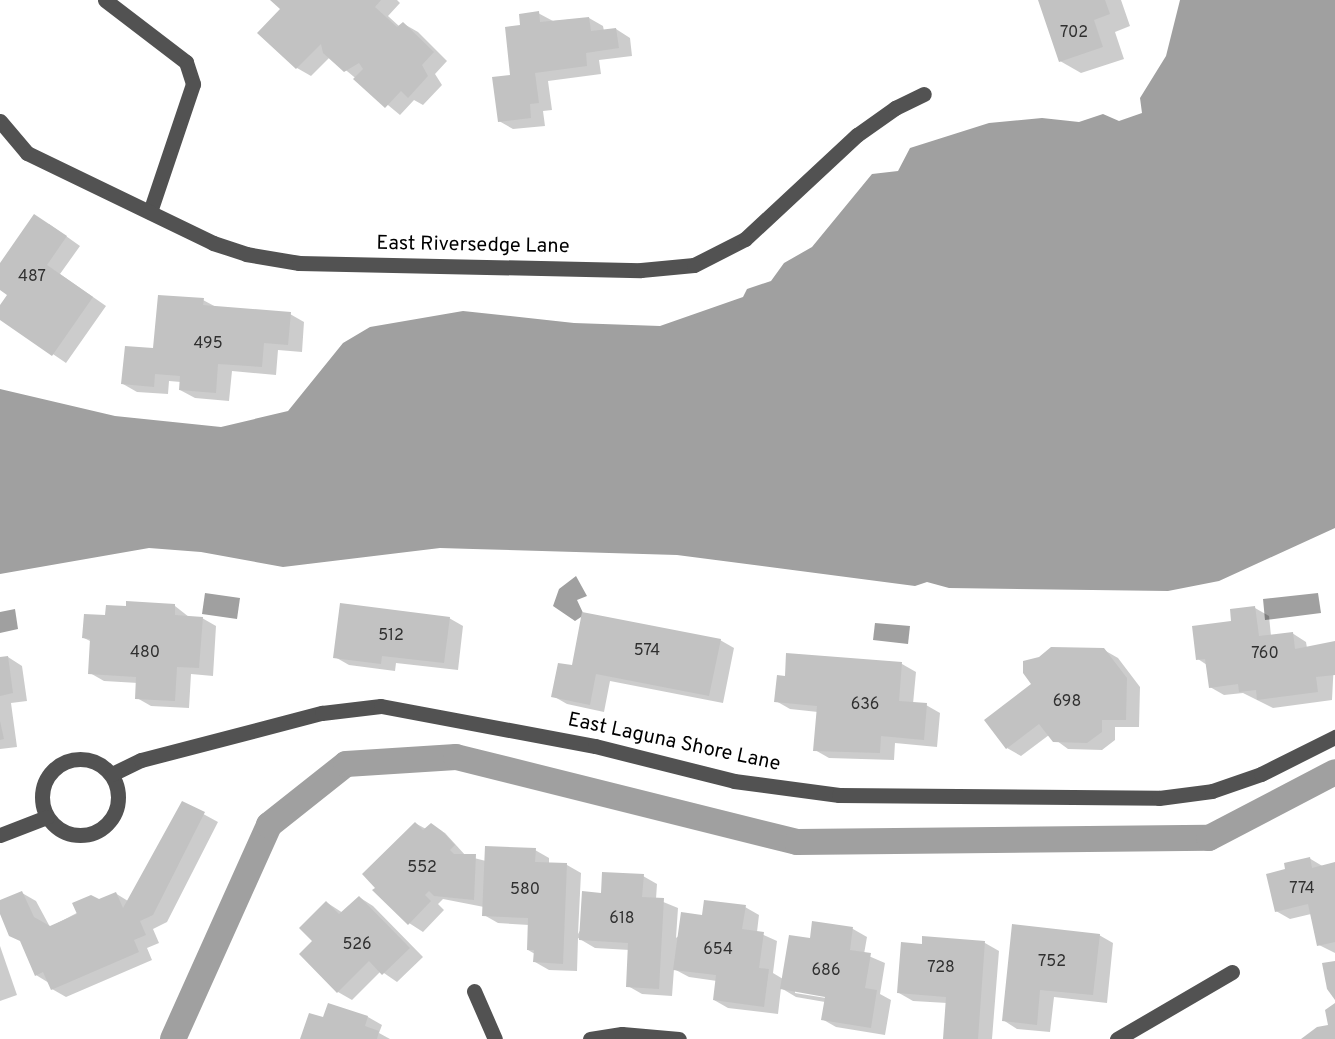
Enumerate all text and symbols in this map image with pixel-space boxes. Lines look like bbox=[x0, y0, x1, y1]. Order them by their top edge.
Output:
house number: 702 bbox=[1060, 23, 1088, 43]
street label: East Riversedge Lane bbox=[376, 232, 570, 260]
house number: 487 bbox=[18, 267, 46, 287]
house number: 495 bbox=[193, 334, 223, 354]
house number: 512 bbox=[378, 626, 404, 646]
house number: 574 bbox=[634, 641, 660, 661]
house number: 480 bbox=[130, 643, 160, 663]
house number: 760 bbox=[1251, 644, 1279, 664]
house number: 698 bbox=[1053, 692, 1081, 712]
house number: 636 bbox=[851, 695, 879, 715]
street label: East Laguna Shore Lane bbox=[566, 709, 782, 777]
house number: 552 bbox=[407, 858, 437, 878]
house number: 774 bbox=[1289, 879, 1315, 899]
house number: 580 bbox=[510, 880, 540, 900]
house number: 618 bbox=[609, 909, 635, 929]
house number: 526 bbox=[342, 935, 372, 955]
house number: 654 bbox=[703, 940, 733, 960]
house number: 752 bbox=[1038, 952, 1066, 972]
house number: 728 bbox=[927, 958, 955, 978]
house number: 686 bbox=[812, 961, 840, 981]

